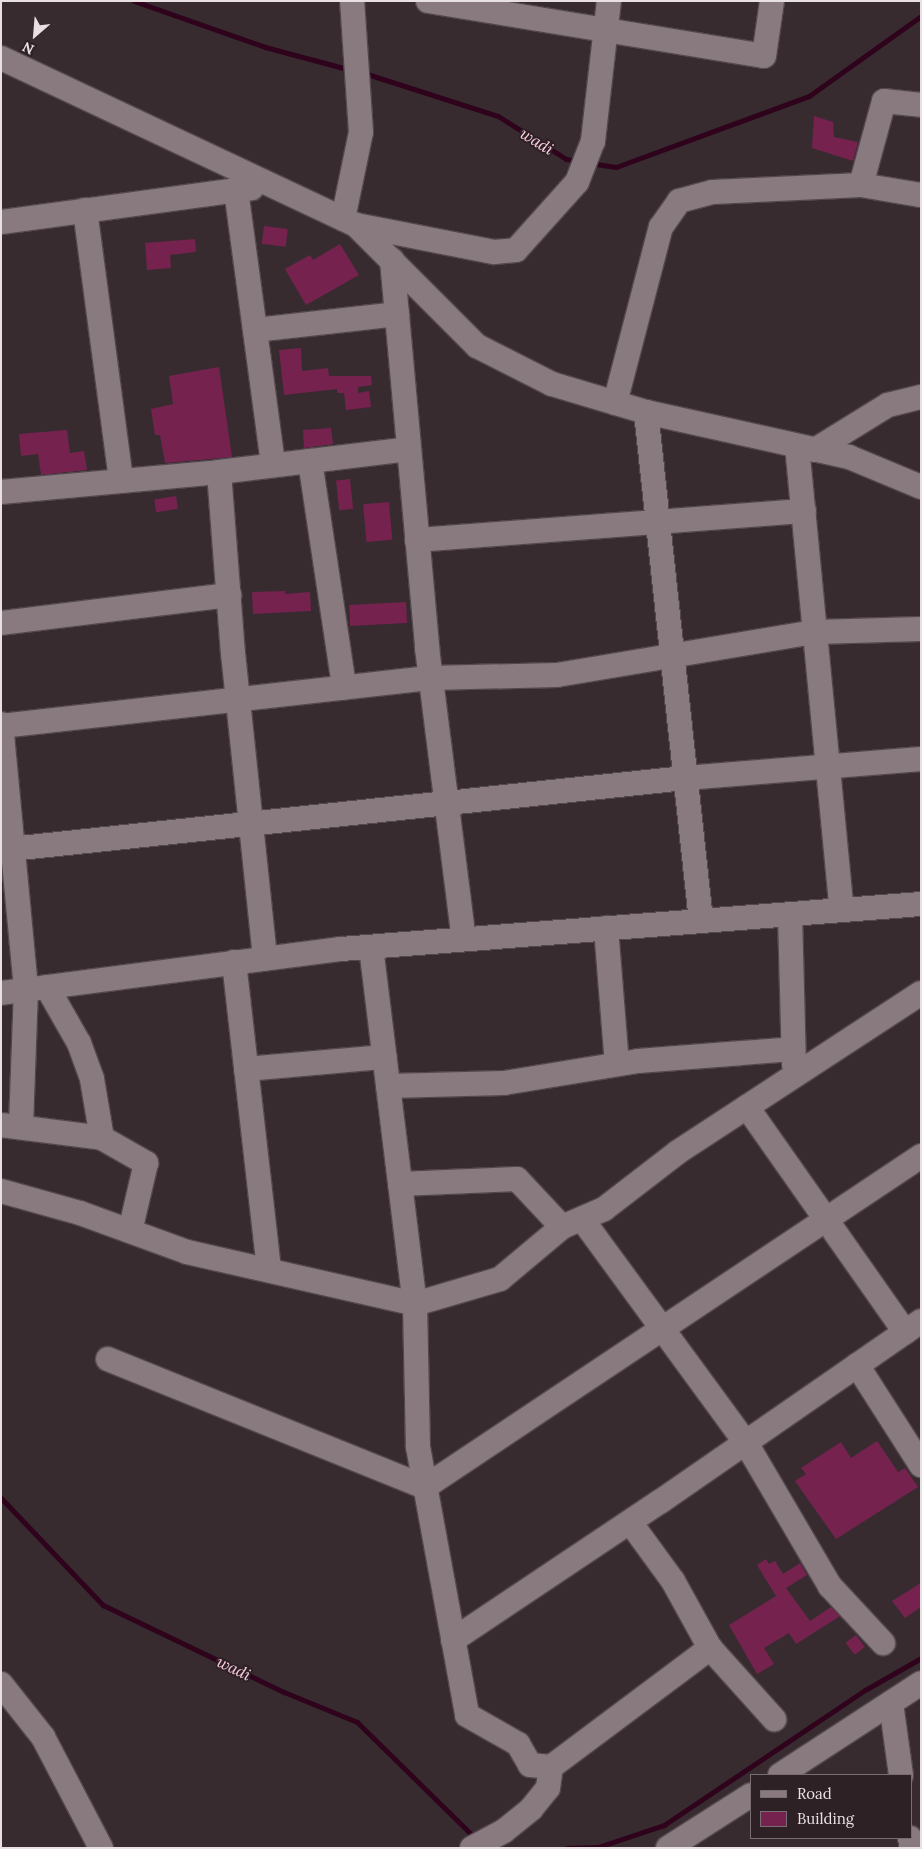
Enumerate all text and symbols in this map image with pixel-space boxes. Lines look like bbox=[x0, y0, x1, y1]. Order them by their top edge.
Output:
north arrow bbox=[10, 10, 60, 60]
text: N bbox=[19, 38, 37, 59]
water label: wadi bbox=[517, 123, 557, 159]
water label: wadi bbox=[214, 1652, 254, 1684]
legend bbox=[750, 1774, 912, 1839]
text: Road bbox=[797, 1784, 832, 1803]
text: Building bbox=[797, 1809, 854, 1828]

